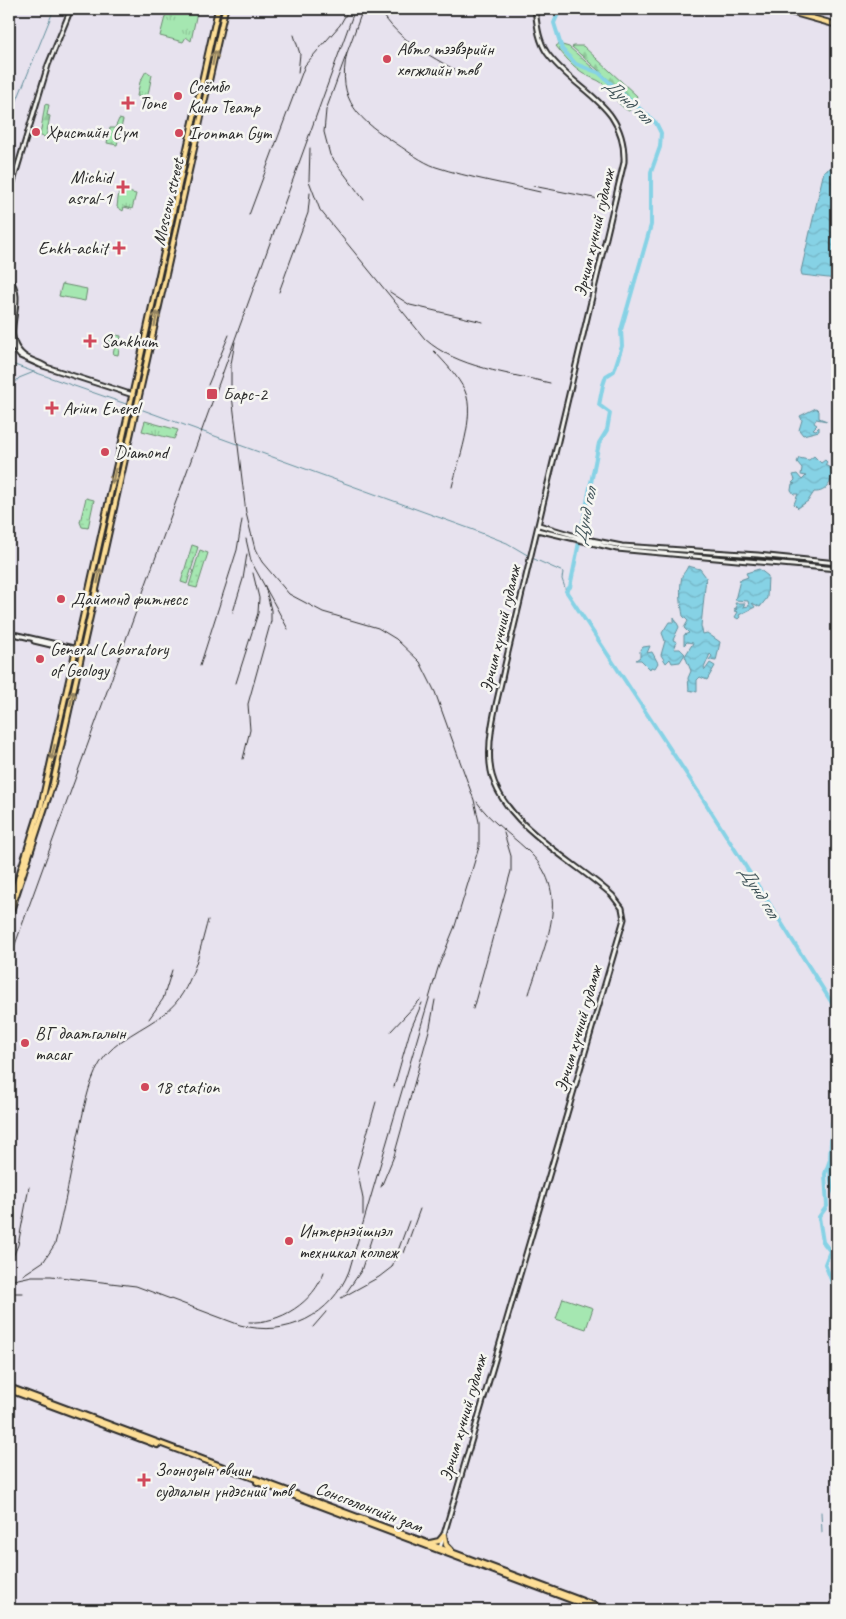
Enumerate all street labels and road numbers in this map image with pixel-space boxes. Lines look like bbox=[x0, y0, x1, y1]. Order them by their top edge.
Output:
street label: Moscow street bbox=[147, 155, 189, 247]
street label: Эрчим хүчний гудамж bbox=[569, 165, 620, 299]
street label: Эрчим хүчний гудамж bbox=[475, 561, 526, 695]
street label: Эрчим хүчний гудамж bbox=[549, 961, 607, 1095]
street label: Эрчим хүчний гудамж bbox=[434, 1350, 492, 1484]
street label: Сонсголонгийн зам bbox=[312, 1477, 427, 1539]

